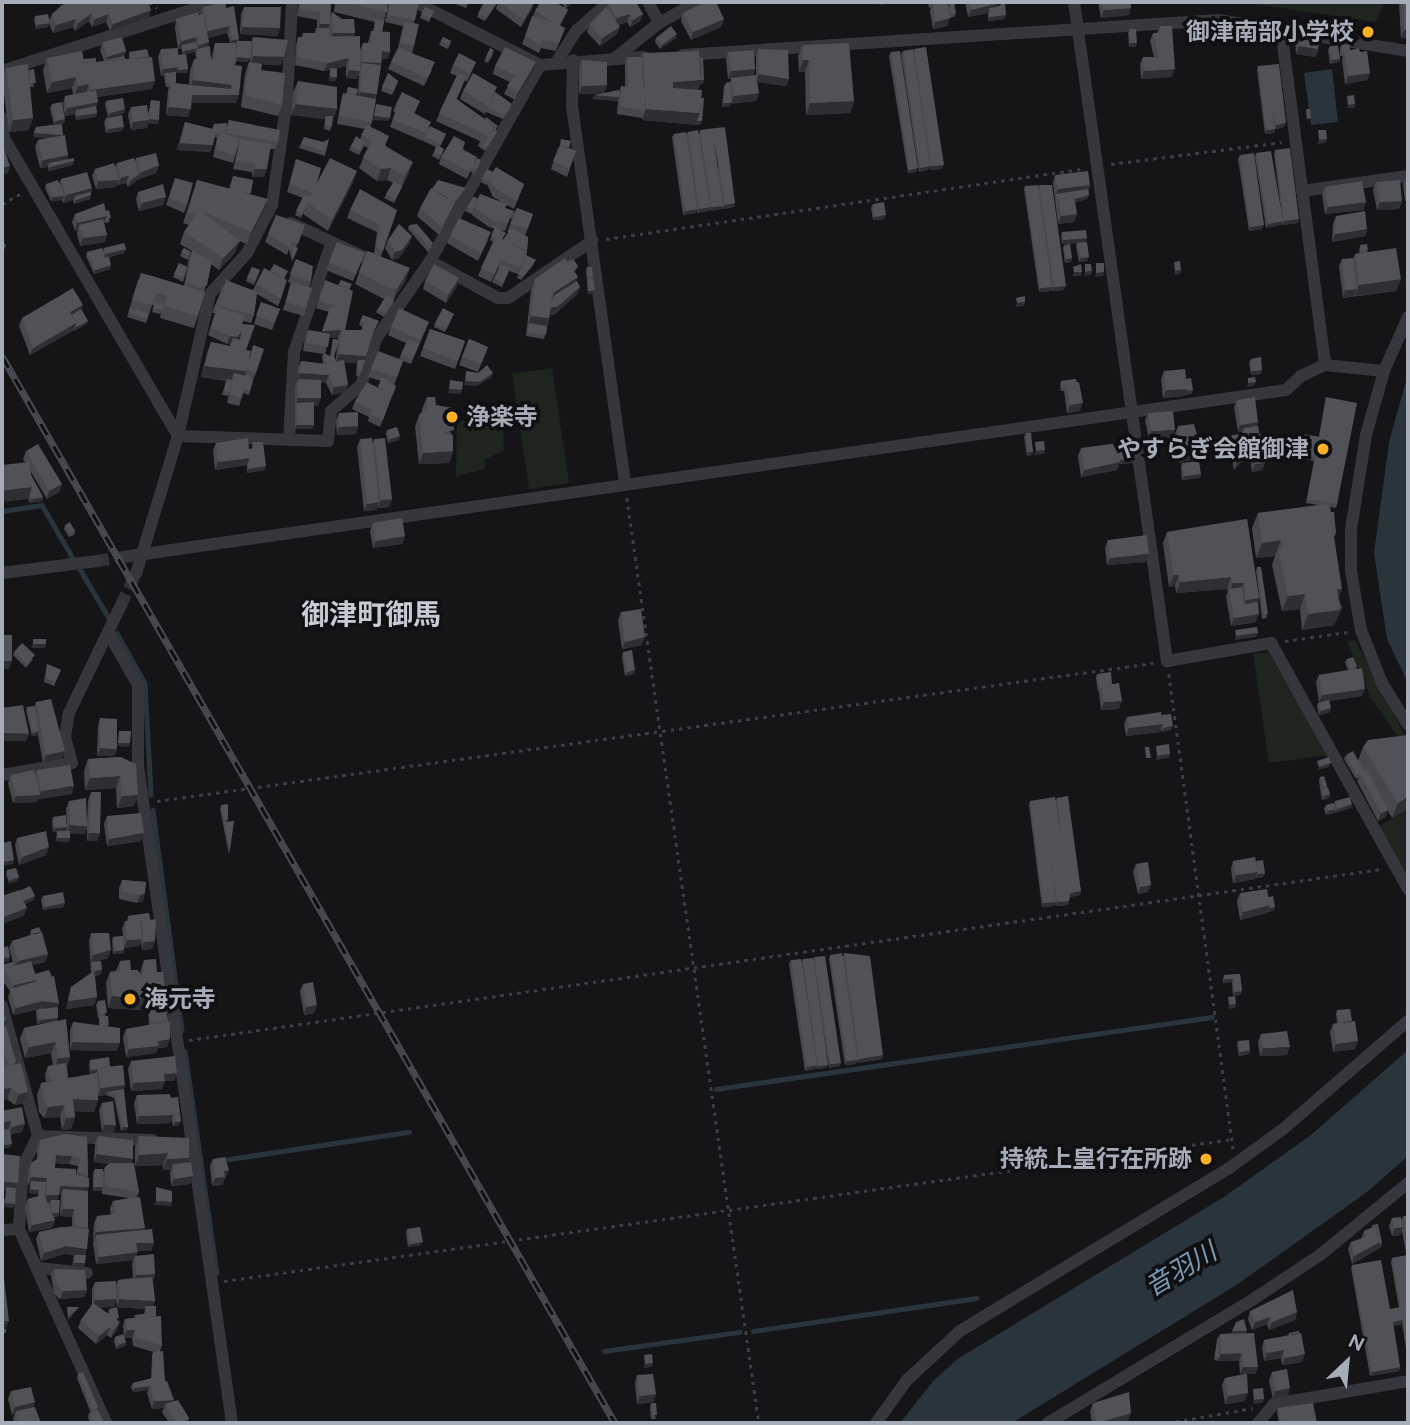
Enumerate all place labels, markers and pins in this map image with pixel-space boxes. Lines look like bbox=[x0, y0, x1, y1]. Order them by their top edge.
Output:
place label: 御津南部小学校 bbox=[1186, 18, 1354, 46]
marker: 御津南部小学校 bbox=[1360, 24, 1376, 40]
place label: 浄楽寺 bbox=[466, 403, 538, 431]
marker: 浄楽寺 bbox=[444, 409, 460, 425]
place label: やすらぎ会館御津 bbox=[1117, 435, 1309, 463]
marker: やすらぎ会館御津 bbox=[1315, 441, 1331, 457]
place label: 海元寺 bbox=[144, 985, 216, 1013]
marker: 海元寺 bbox=[122, 991, 138, 1007]
place label: 持統上皇行在所跡 bbox=[1000, 1145, 1192, 1173]
marker: 持統上皇行在所跡 bbox=[1198, 1151, 1214, 1167]

